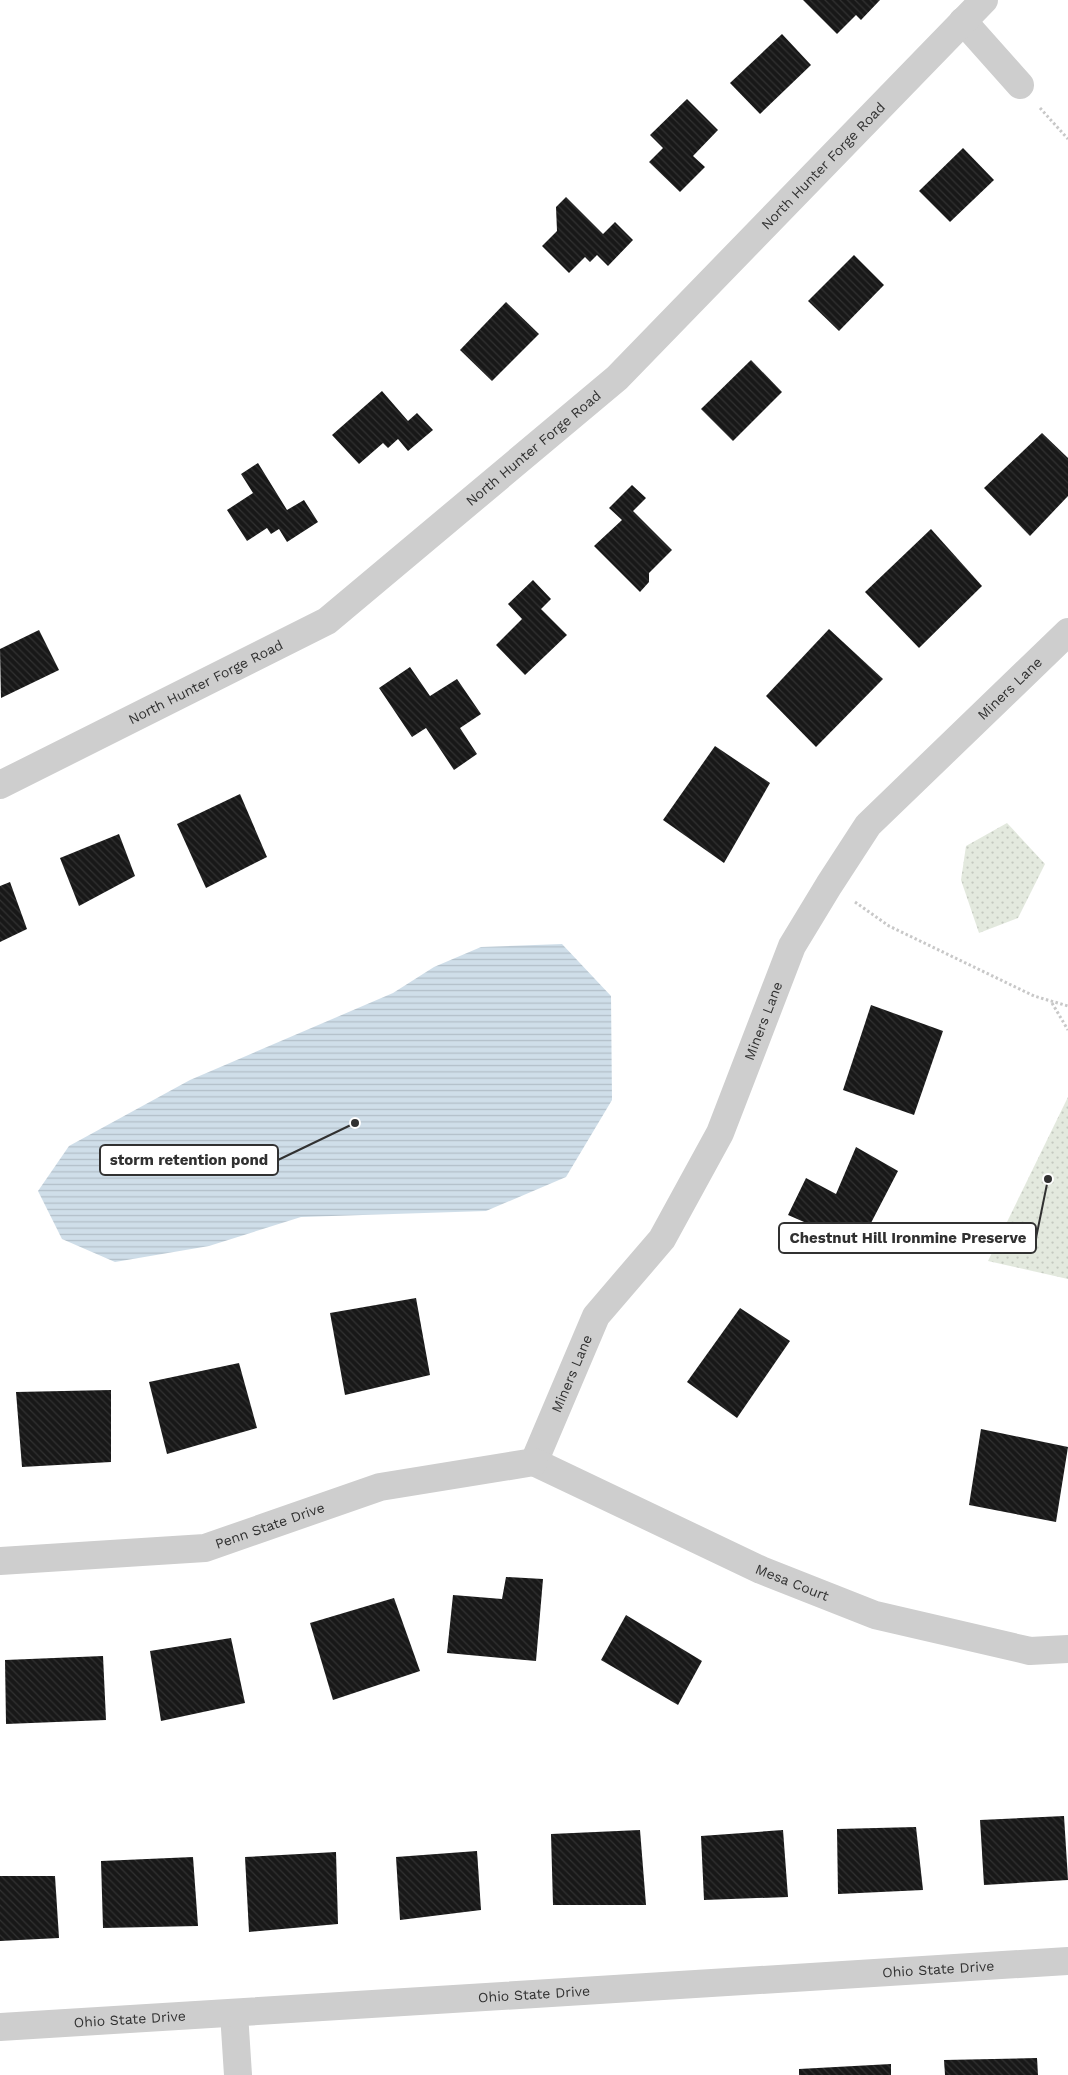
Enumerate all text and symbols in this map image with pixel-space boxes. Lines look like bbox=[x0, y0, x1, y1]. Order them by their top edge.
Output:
street label: North Hunter Forge Road bbox=[758, 99, 888, 233]
street label: North Hunter Forge Road bbox=[463, 387, 604, 509]
street label: North Hunter Forge Road bbox=[126, 636, 286, 727]
street label: Miners Lane bbox=[974, 654, 1045, 723]
street label: Miners Lane bbox=[741, 979, 786, 1063]
callout: storm retention pond bbox=[100, 1145, 278, 1175]
text: storm retention pond bbox=[110, 1151, 268, 1169]
callout: Chestnut Hill Ironmine Preserve bbox=[779, 1223, 1036, 1253]
text: Chestnut Hill Ironmine Preserve bbox=[790, 1229, 1027, 1247]
street label: Miners Lane bbox=[548, 1332, 595, 1415]
street label: Penn State Drive bbox=[213, 1499, 327, 1552]
street label: Mesa Court bbox=[753, 1561, 831, 1604]
street label: Ohio State Drive bbox=[882, 1958, 995, 1980]
street label: Ohio State Drive bbox=[478, 1983, 590, 2005]
street label: Ohio State Drive bbox=[73, 2008, 186, 2030]

